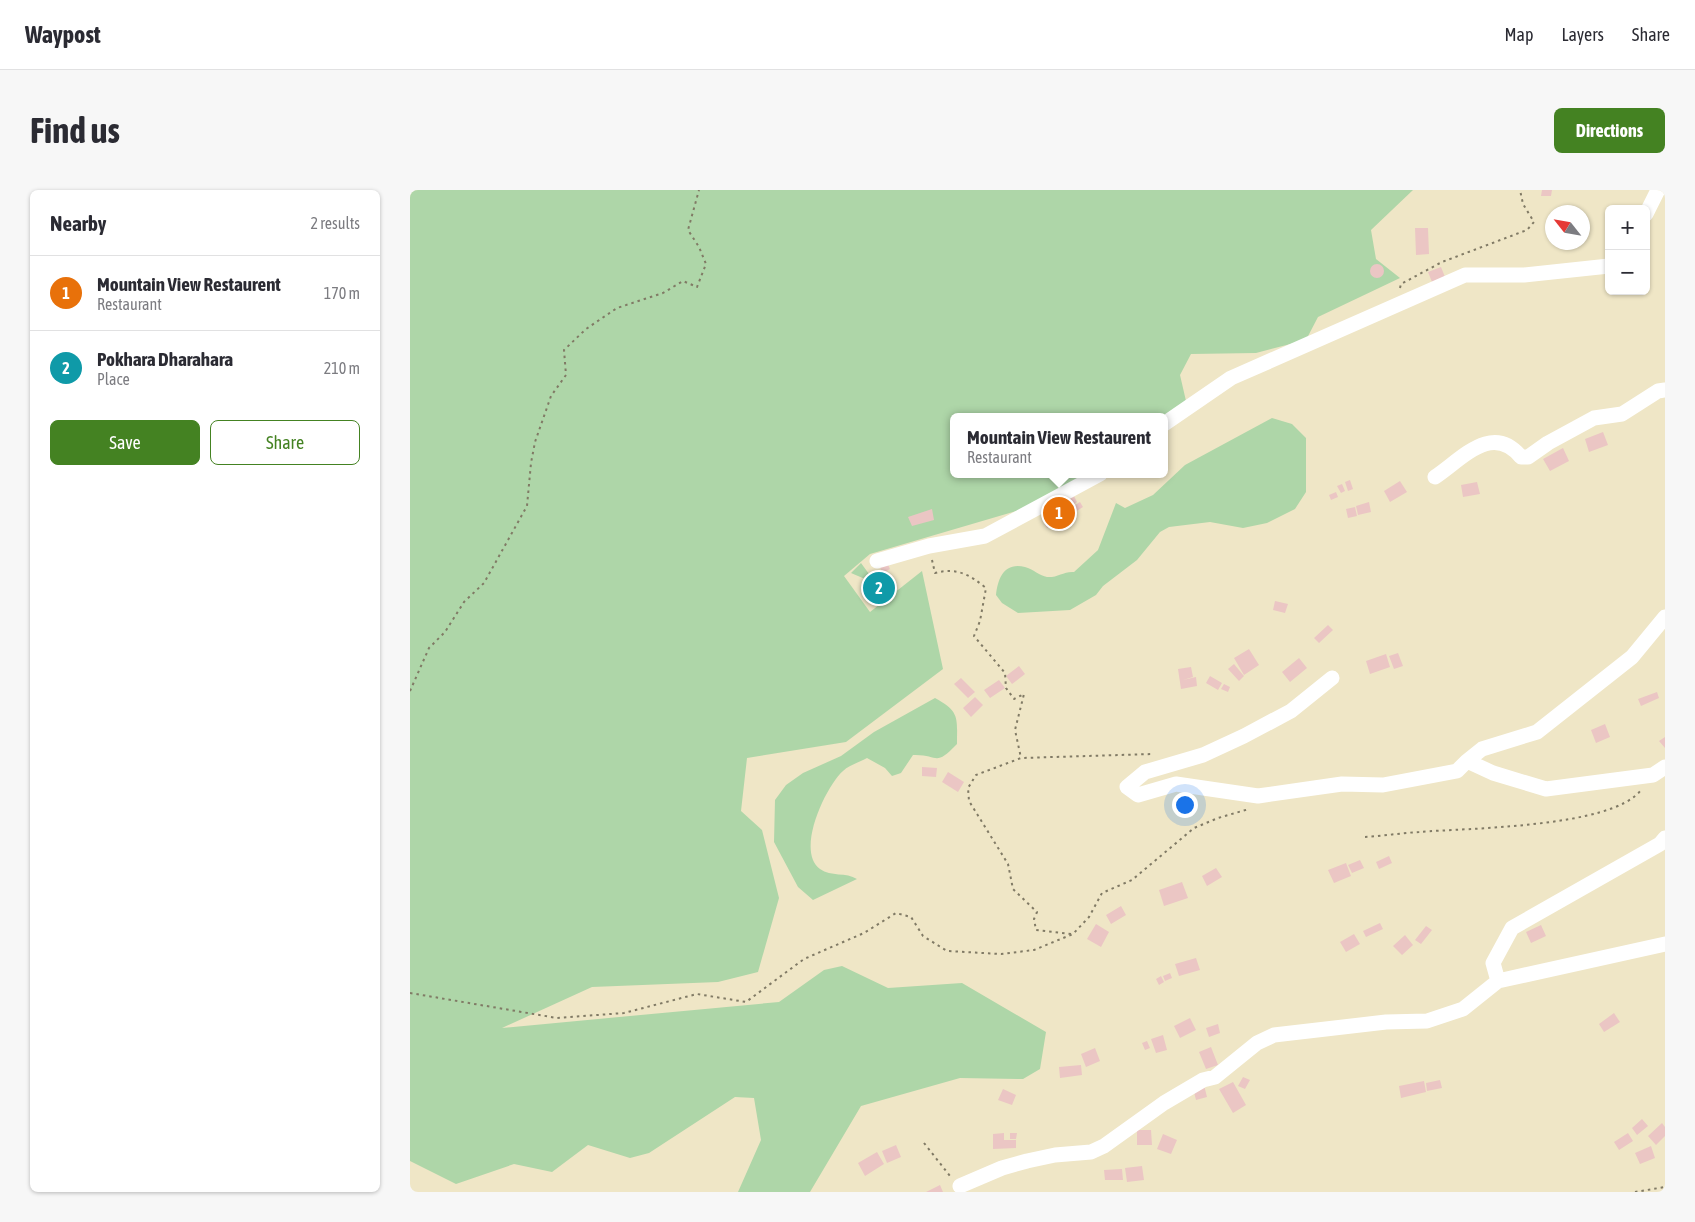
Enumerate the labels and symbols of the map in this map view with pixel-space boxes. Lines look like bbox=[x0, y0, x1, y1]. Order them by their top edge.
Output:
north arrow bbox=[1545, 205, 1590, 250]
pin: 1 bbox=[1043, 494, 1075, 532]
pin: 2 bbox=[863, 569, 895, 607]
your location bbox=[1172, 792, 1198, 818]

